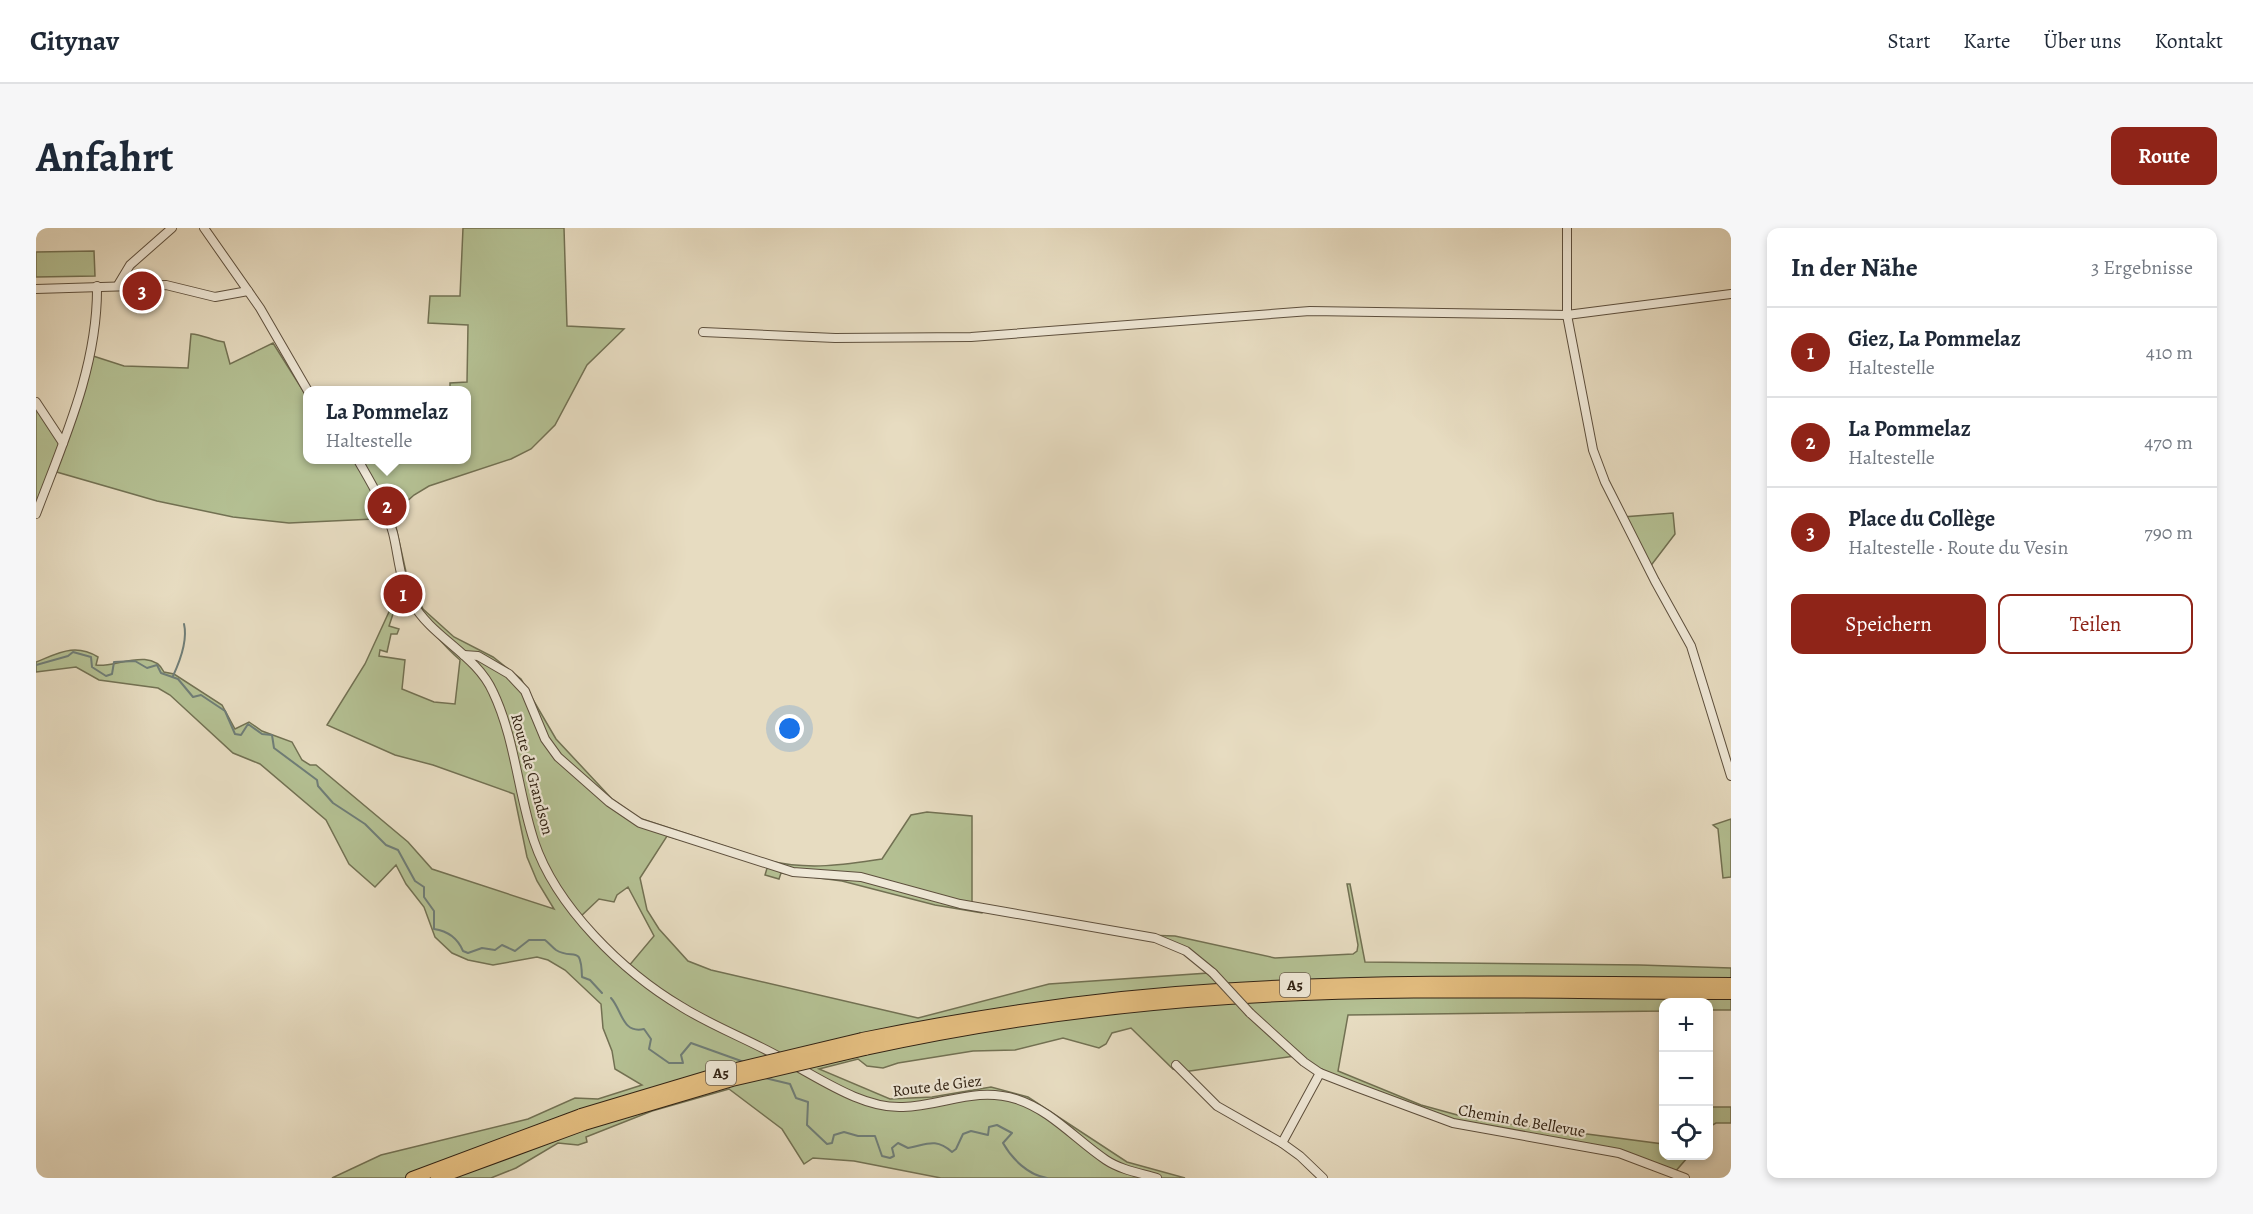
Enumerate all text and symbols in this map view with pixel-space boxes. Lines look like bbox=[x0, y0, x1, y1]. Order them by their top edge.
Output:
text: Citynav bbox=[30, 22, 119, 60]
text: Start bbox=[1888, 27, 1930, 55]
text: Karte bbox=[1963, 27, 2011, 55]
text: Über uns bbox=[2044, 27, 2121, 55]
text: Kontakt bbox=[2154, 27, 2223, 55]
button: Route bbox=[2111, 127, 2217, 185]
text: Anfahrt bbox=[36, 128, 173, 185]
text: In der Nähe bbox=[1791, 250, 1918, 285]
text: 3 Ergebnisse bbox=[2091, 254, 2193, 281]
pin: 3 bbox=[122, 268, 162, 314]
text: Giez, La Pommelaz bbox=[1848, 324, 2021, 354]
text: 1 bbox=[1807, 339, 1814, 366]
text: 410 m bbox=[2146, 339, 2193, 366]
text: Haltestelle bbox=[1848, 354, 1935, 381]
popup bbox=[303, 386, 471, 464]
text: La Pommelaz bbox=[326, 397, 448, 427]
text: La Pommelaz bbox=[1848, 414, 1971, 444]
text: Haltestelle bbox=[326, 427, 412, 454]
text: 2 bbox=[1806, 429, 1815, 456]
text: 470 m bbox=[2144, 429, 2193, 456]
text: Haltestelle bbox=[1848, 444, 1935, 471]
pin: 2 bbox=[368, 484, 406, 528]
text: Place du Collège bbox=[1848, 504, 1995, 534]
text: 3 bbox=[1806, 519, 1815, 546]
text: 790 m bbox=[2144, 519, 2193, 546]
text: Haltestelle · Route du Vesin bbox=[1848, 534, 2068, 561]
pin: 1 bbox=[384, 572, 422, 616]
button: Speichern bbox=[1791, 594, 1986, 654]
button: Teilen bbox=[1998, 594, 2193, 654]
street label: Route de Grandson bbox=[505, 711, 559, 838]
your location bbox=[775, 714, 804, 743]
road number: A5 bbox=[1280, 973, 1310, 997]
map controls bbox=[1659, 998, 1713, 1160]
button: + bbox=[1659, 998, 1713, 1052]
button: − bbox=[1659, 1052, 1713, 1106]
road number: A5 bbox=[706, 1061, 736, 1085]
street label: Route de Giez bbox=[891, 1070, 983, 1102]
street label: Chemin de Bellevue bbox=[1456, 1099, 1587, 1143]
button: locate bbox=[1659, 1106, 1713, 1160]

